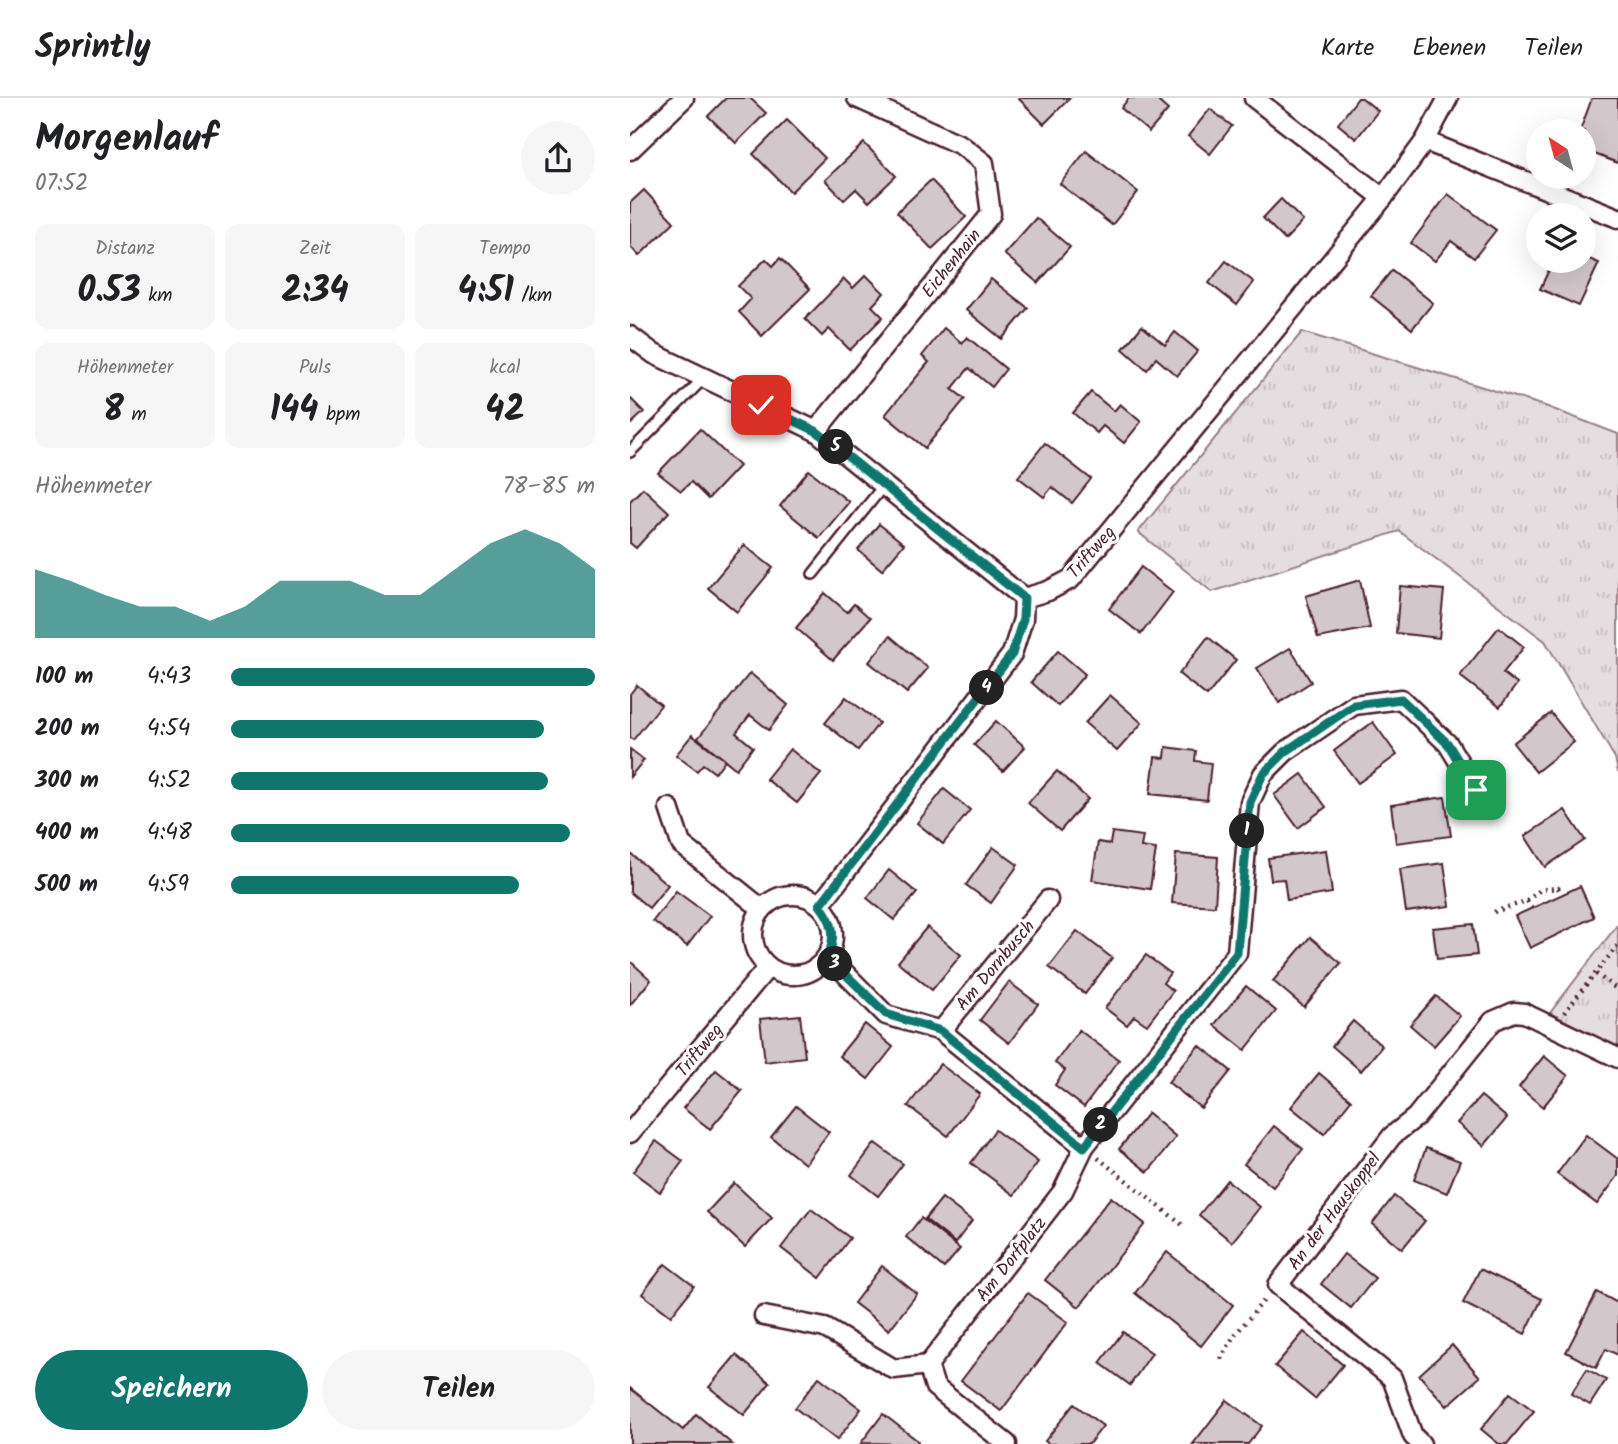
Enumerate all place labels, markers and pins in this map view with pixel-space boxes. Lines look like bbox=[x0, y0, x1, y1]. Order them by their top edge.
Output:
pin bbox=[731, 375, 791, 435]
pin: 5 bbox=[818, 430, 854, 464]
pin: 4 bbox=[970, 670, 1004, 706]
pin bbox=[1446, 760, 1506, 820]
pin: 1 bbox=[1230, 814, 1264, 848]
pin: 3 bbox=[818, 946, 852, 982]
pin: 2 bbox=[1084, 1108, 1119, 1142]

